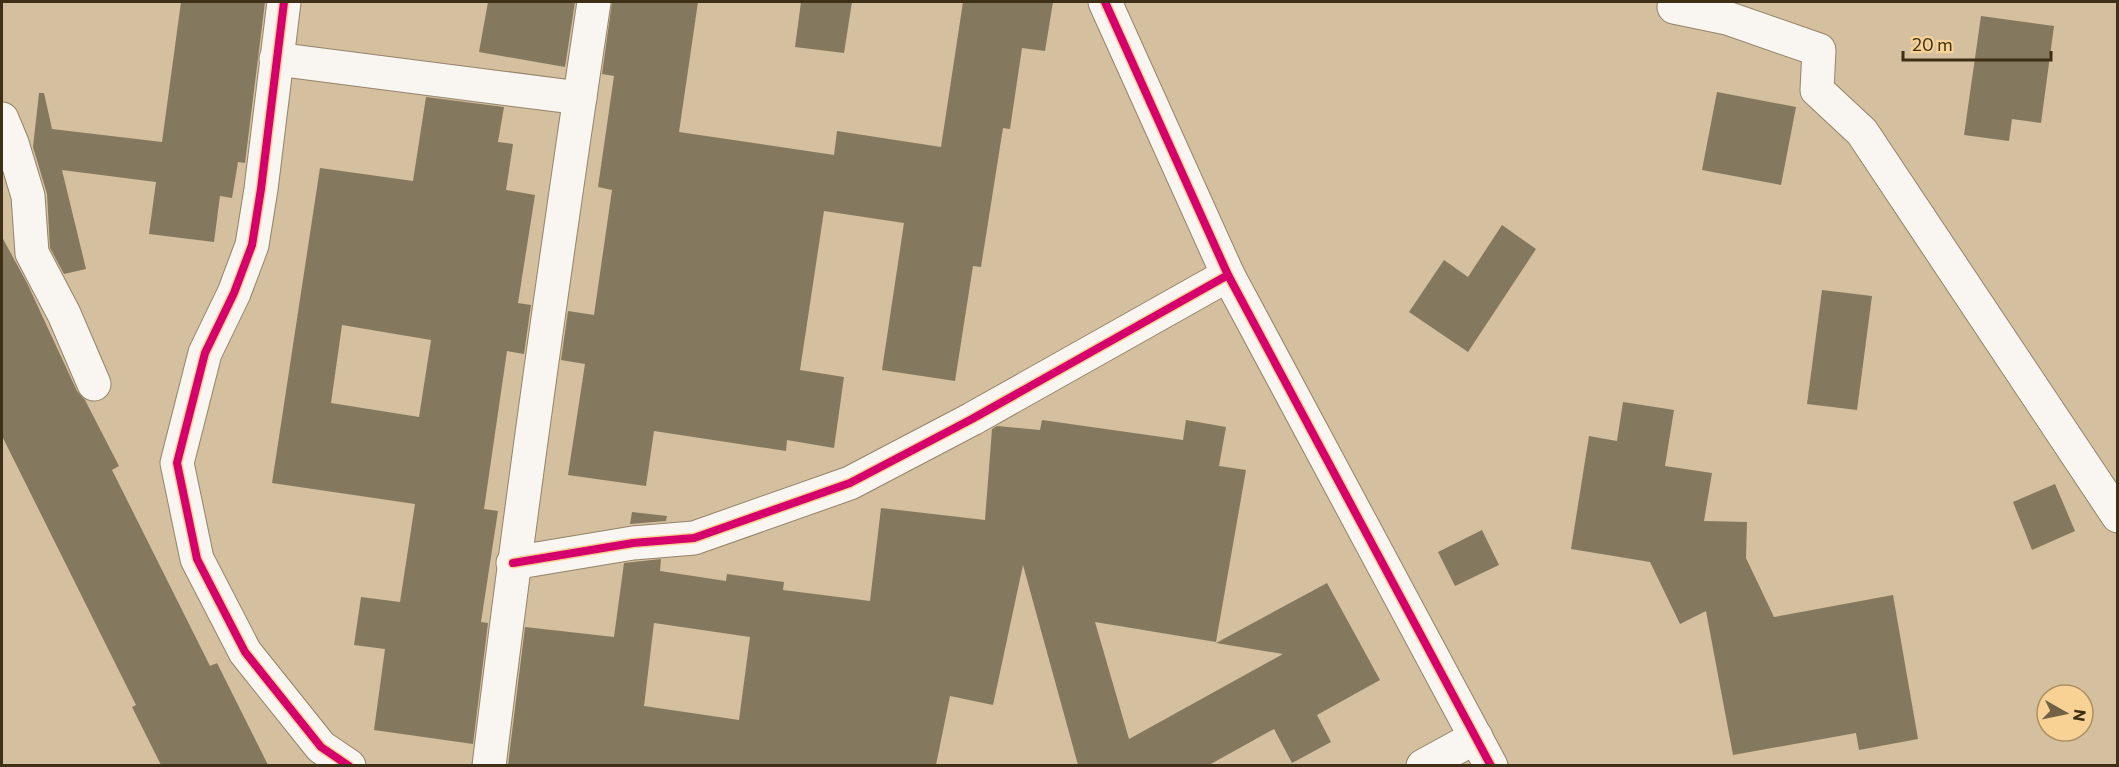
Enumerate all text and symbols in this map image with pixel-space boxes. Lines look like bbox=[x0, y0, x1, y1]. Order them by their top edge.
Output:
scale bar bbox=[1903, 24, 2052, 62]
text: 20 m bbox=[1912, 33, 1953, 55]
north arrow bbox=[2035, 683, 2095, 743]
text: N bbox=[2070, 708, 2091, 723]

